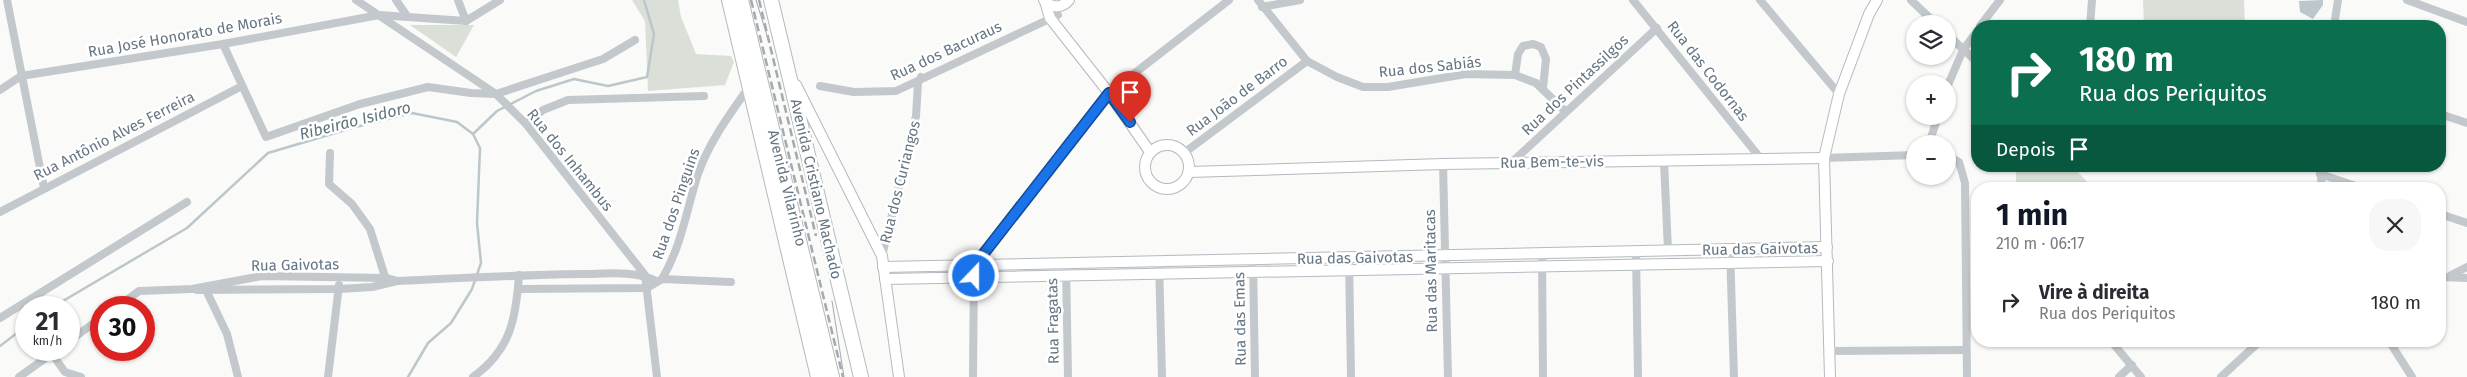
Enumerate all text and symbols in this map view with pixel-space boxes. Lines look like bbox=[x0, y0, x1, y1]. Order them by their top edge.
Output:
street label: Rua José Honorato de Morais bbox=[87, 9, 283, 61]
map controls bbox=[1906, 15, 1956, 185]
button: layers bbox=[1906, 15, 1956, 65]
street label: Rua dos Bacuraus bbox=[887, 17, 1005, 85]
street label: Rua das Codornas bbox=[1663, 17, 1753, 125]
street label: Rua dos Pintassilgos bbox=[1518, 31, 1632, 139]
text: 180 m bbox=[2079, 38, 2174, 80]
icon: right bbox=[1996, 40, 2061, 105]
street label: Rua João de Barro bbox=[1183, 52, 1291, 140]
street label: Rua dos Sabiás bbox=[1378, 53, 1482, 81]
pin bbox=[1109, 71, 1151, 122]
button: + bbox=[1906, 75, 1956, 125]
icon: arrive bbox=[1116, 78, 1144, 106]
text: Rua dos Periquitos bbox=[2079, 80, 2267, 107]
street label: Rua Antônio Alves Ferreira bbox=[30, 88, 198, 184]
water label: Ribeirão Isidoro bbox=[297, 97, 413, 144]
street label: Avenida Cristiano Machado bbox=[786, 97, 846, 281]
street label: Rua dos Inhambus bbox=[523, 105, 617, 215]
street label: Rua dos Curiangos bbox=[876, 119, 924, 245]
street label: Avenida Vilarinho bbox=[764, 128, 810, 248]
button: − bbox=[1906, 135, 1956, 185]
icon: arrive bbox=[2065, 135, 2093, 163]
text: Depois bbox=[1996, 138, 2055, 161]
street label: Rua dos Pinguins bbox=[648, 146, 704, 262]
street label: Rua Bem-te-vis bbox=[1500, 152, 1604, 172]
text: 1 min bbox=[1996, 197, 2068, 233]
button: close bbox=[2369, 199, 2421, 251]
street label: Rua das Maritacas bbox=[1421, 209, 1441, 333]
text: 210 m · 06:17 bbox=[1996, 234, 2084, 253]
street label: Rua das Gaivotas bbox=[1702, 239, 1818, 259]
street label: Rua das Gaivotas bbox=[1297, 248, 1413, 268]
position arrow bbox=[947, 249, 999, 301]
street label: Rua Gaivotas bbox=[251, 255, 339, 275]
street label: Rua das Emas bbox=[1230, 272, 1250, 366]
street label: Rua Fragatas bbox=[1043, 278, 1063, 364]
text: Vire à direita bbox=[2039, 281, 2149, 304]
icon: right bbox=[1996, 288, 2024, 316]
text: 180 m bbox=[2370, 291, 2421, 314]
speed limit sign: 30 bbox=[90, 296, 155, 361]
text: Rua dos Periquitos bbox=[2039, 304, 2176, 323]
text: 21 bbox=[36, 307, 59, 337]
text: km/h bbox=[33, 334, 62, 348]

